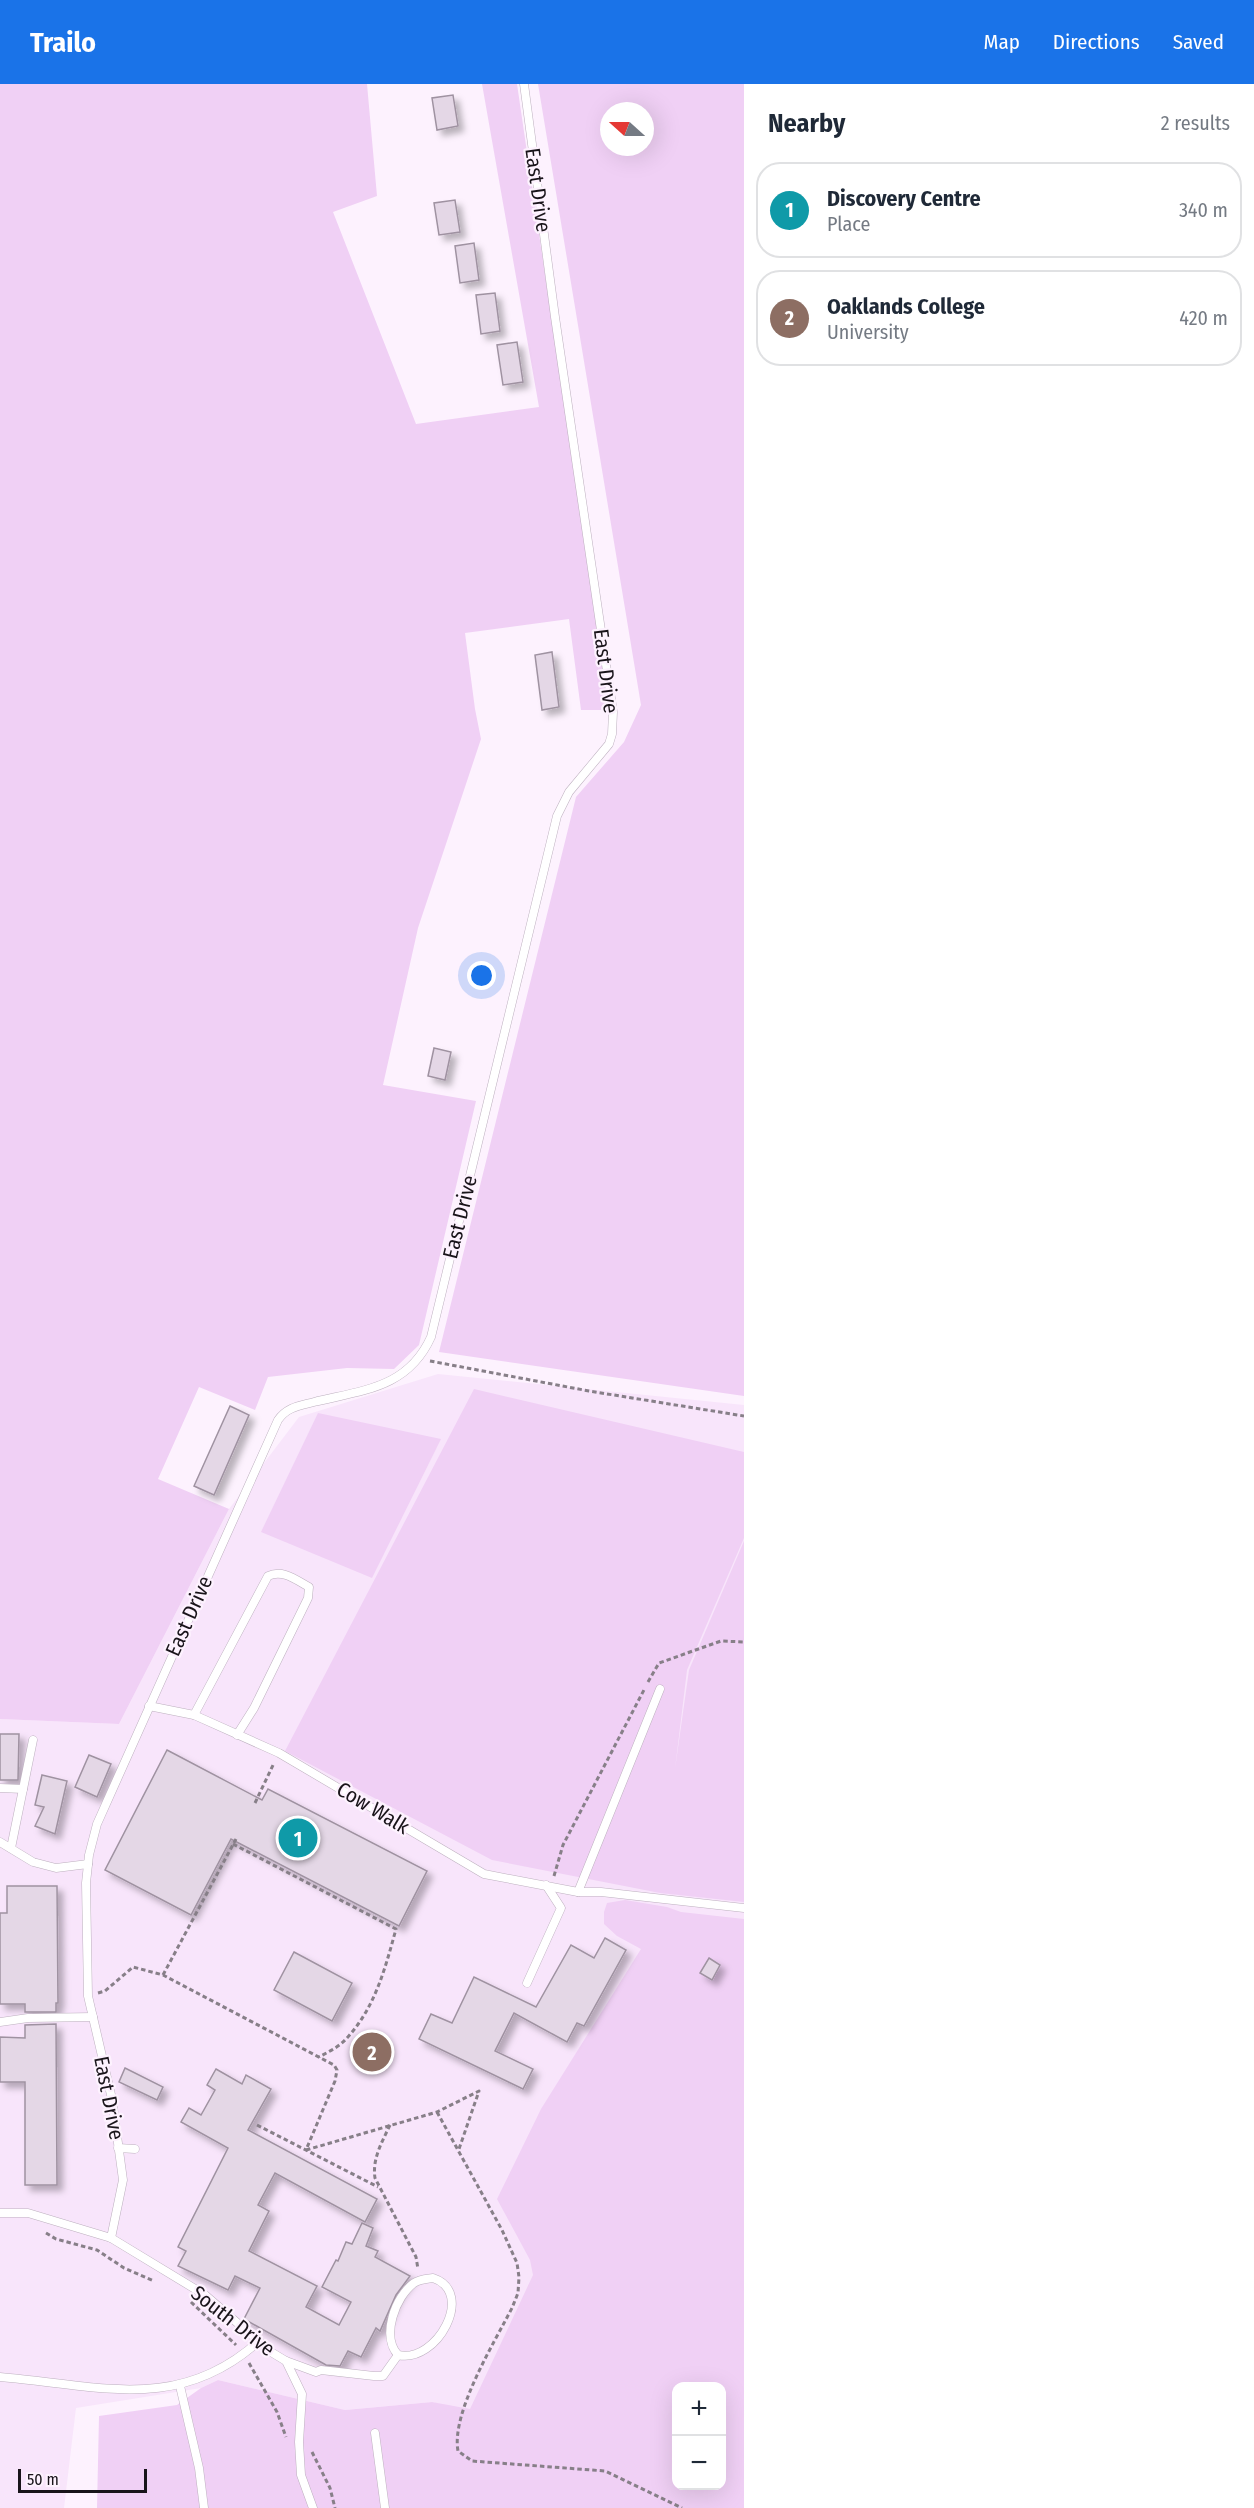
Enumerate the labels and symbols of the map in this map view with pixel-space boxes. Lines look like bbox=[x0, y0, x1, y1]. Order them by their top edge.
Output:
north arrow bbox=[600, 102, 654, 156]
street label: East Drive bbox=[519, 146, 557, 234]
street label: East Drive bbox=[588, 627, 624, 715]
your location bbox=[467, 961, 496, 990]
street label: East Drive bbox=[437, 1173, 483, 1261]
street label: East Drive bbox=[160, 1572, 218, 1660]
street label: Cow Walk bbox=[332, 1776, 414, 1840]
pin: 1 bbox=[278, 1816, 318, 1860]
pin: 2 bbox=[352, 2030, 392, 2074]
street label: East Drive bbox=[88, 2054, 130, 2142]
street label: South Drive bbox=[186, 2280, 280, 2362]
scale bar bbox=[18, 2466, 147, 2494]

